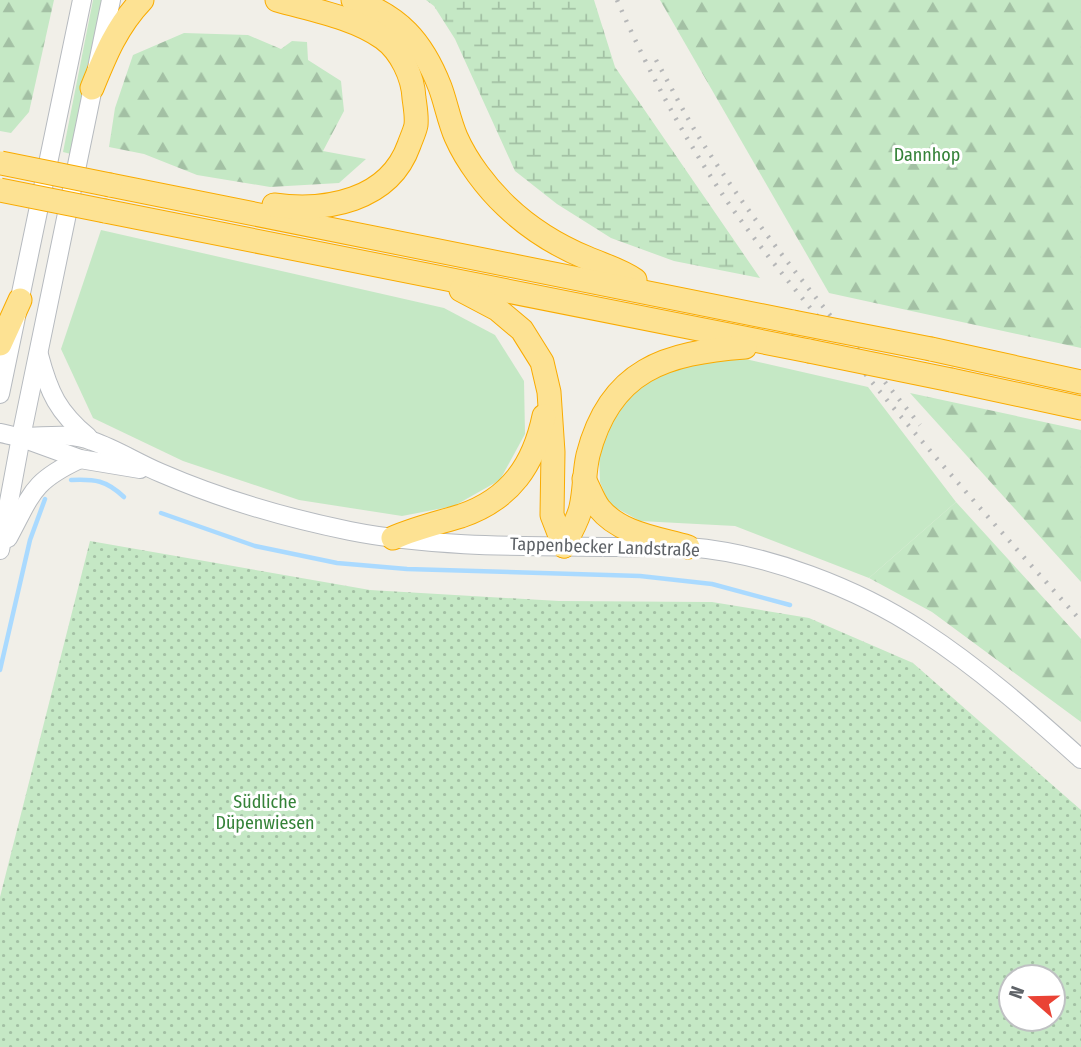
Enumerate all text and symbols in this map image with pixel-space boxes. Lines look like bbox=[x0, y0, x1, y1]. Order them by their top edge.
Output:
park label: Dannhop bbox=[894, 144, 960, 166]
street label: Tappenbecker Landstraße bbox=[510, 533, 700, 561]
park label: Südliche Düpenwiesen bbox=[215, 791, 315, 834]
north arrow bbox=[997, 963, 1067, 1033]
text: N bbox=[1004, 983, 1029, 1002]

